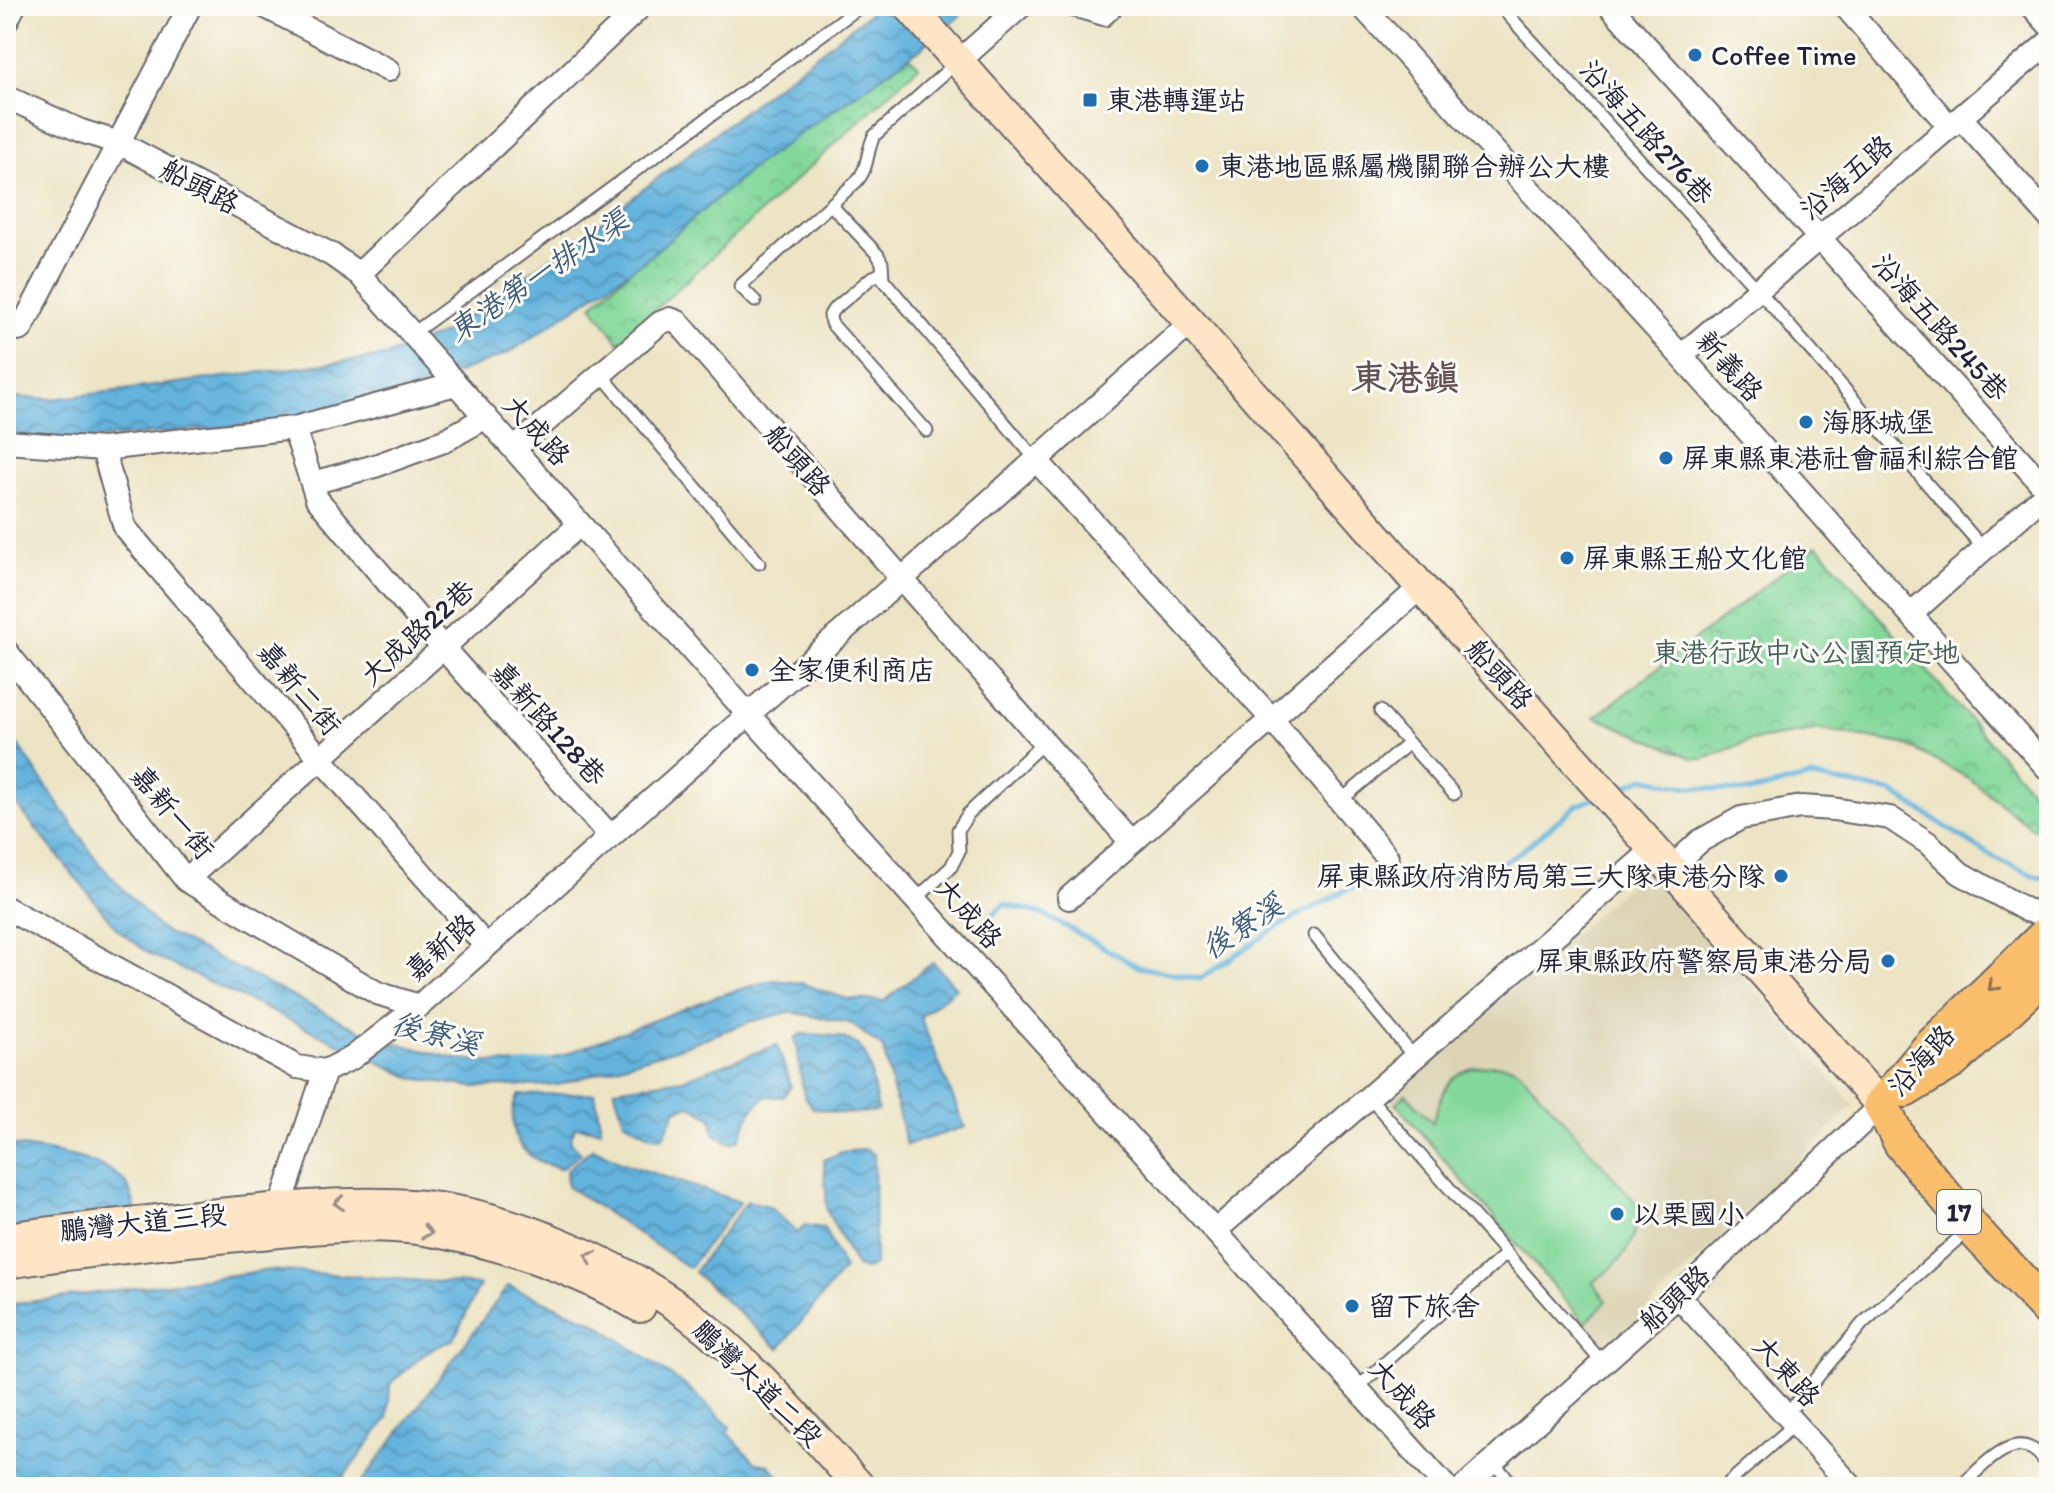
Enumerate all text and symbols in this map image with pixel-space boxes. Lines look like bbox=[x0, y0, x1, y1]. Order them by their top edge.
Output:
place label: Coffee Time bbox=[1711, 38, 1857, 72]
marker: Coffee Time bbox=[1686, 46, 1704, 64]
street label: 沿海五路276巷 bbox=[1573, 52, 1722, 212]
place label: 東港轉運站 bbox=[1106, 83, 1246, 117]
marker: 東港轉運站 bbox=[1081, 91, 1099, 109]
street label: 沿海五路 bbox=[1793, 127, 1899, 227]
place label: 東港地區縣屬機關聯合辦公大樓 bbox=[1218, 149, 1610, 183]
street label: 船頭路 bbox=[155, 151, 245, 221]
marker: 東港地區縣屬機關聯合辦公大樓 bbox=[1193, 157, 1211, 175]
water label: 東港第一排水渠 bbox=[441, 199, 638, 349]
street label: 沿海五路245巷 bbox=[1866, 246, 2017, 408]
street label: 新義路 bbox=[1689, 323, 1771, 409]
district label: 東港鎮 bbox=[1351, 356, 1459, 399]
street label: 大成路 bbox=[496, 387, 578, 473]
place label: 海豚城堡 bbox=[1822, 405, 1934, 439]
marker: 海豚城堡 bbox=[1797, 413, 1815, 431]
street label: 船頭路 bbox=[758, 417, 838, 503]
place label: 屏東縣東港社會福利綜合館 bbox=[1682, 441, 2018, 475]
marker: 屏東縣東港社會福利綜合館 bbox=[1657, 449, 1675, 467]
place label: 屏東縣王船文化館 bbox=[1583, 541, 1807, 575]
marker: 屏東縣王船文化館 bbox=[1558, 549, 1576, 567]
street label: 大成路22巷 bbox=[353, 571, 482, 692]
street label: 船頭路 bbox=[1459, 631, 1541, 717]
street label: 嘉新二街 bbox=[251, 634, 349, 742]
park label: 東港行政中心公園預定地 bbox=[1652, 635, 1960, 669]
place label: 全家便利商店 bbox=[768, 653, 936, 687]
street label: 嘉新路128巷 bbox=[484, 654, 614, 793]
marker: 全家便利商店 bbox=[743, 661, 761, 679]
street label: 嘉新一街 bbox=[124, 758, 222, 866]
place label: 屏東縣政府消防局第三大隊東港分隊 bbox=[1317, 859, 1765, 893]
marker: 屏東縣政府消防局第三大隊東港分隊 bbox=[1772, 867, 1790, 885]
street label: 大成路 bbox=[928, 870, 1010, 956]
water label: 後寮溪 bbox=[1194, 885, 1291, 966]
street label: 嘉新路 bbox=[397, 906, 483, 988]
place label: 屏東縣政府警察局東港分局 bbox=[1536, 944, 1872, 978]
marker: 屏東縣政府警察局東港分局 bbox=[1879, 952, 1897, 970]
one-way arrow bbox=[1988, 977, 2002, 991]
water label: 後寮溪 bbox=[388, 1003, 486, 1063]
street label: 沿海路 bbox=[1880, 1017, 1962, 1103]
road number: 17 bbox=[1937, 1190, 1981, 1234]
one-way arrow bbox=[332, 1194, 345, 1211]
street label: 鵬灣大道三段 bbox=[58, 1196, 228, 1248]
place label: 以栗國小 bbox=[1633, 1197, 1745, 1231]
marker: 以栗國小 bbox=[1608, 1205, 1626, 1223]
one-way arrow bbox=[420, 1223, 433, 1240]
one-way arrow bbox=[584, 1251, 598, 1267]
street label: 船頭路 bbox=[1631, 1257, 1717, 1339]
place label: 留下旅舍 bbox=[1368, 1289, 1480, 1323]
marker: 留下旅舍 bbox=[1343, 1297, 1361, 1315]
street label: 鵬灣大道二段 bbox=[686, 1312, 830, 1454]
street label: 大東路 bbox=[1746, 1328, 1828, 1414]
street label: 大成路 bbox=[1362, 1351, 1444, 1437]

